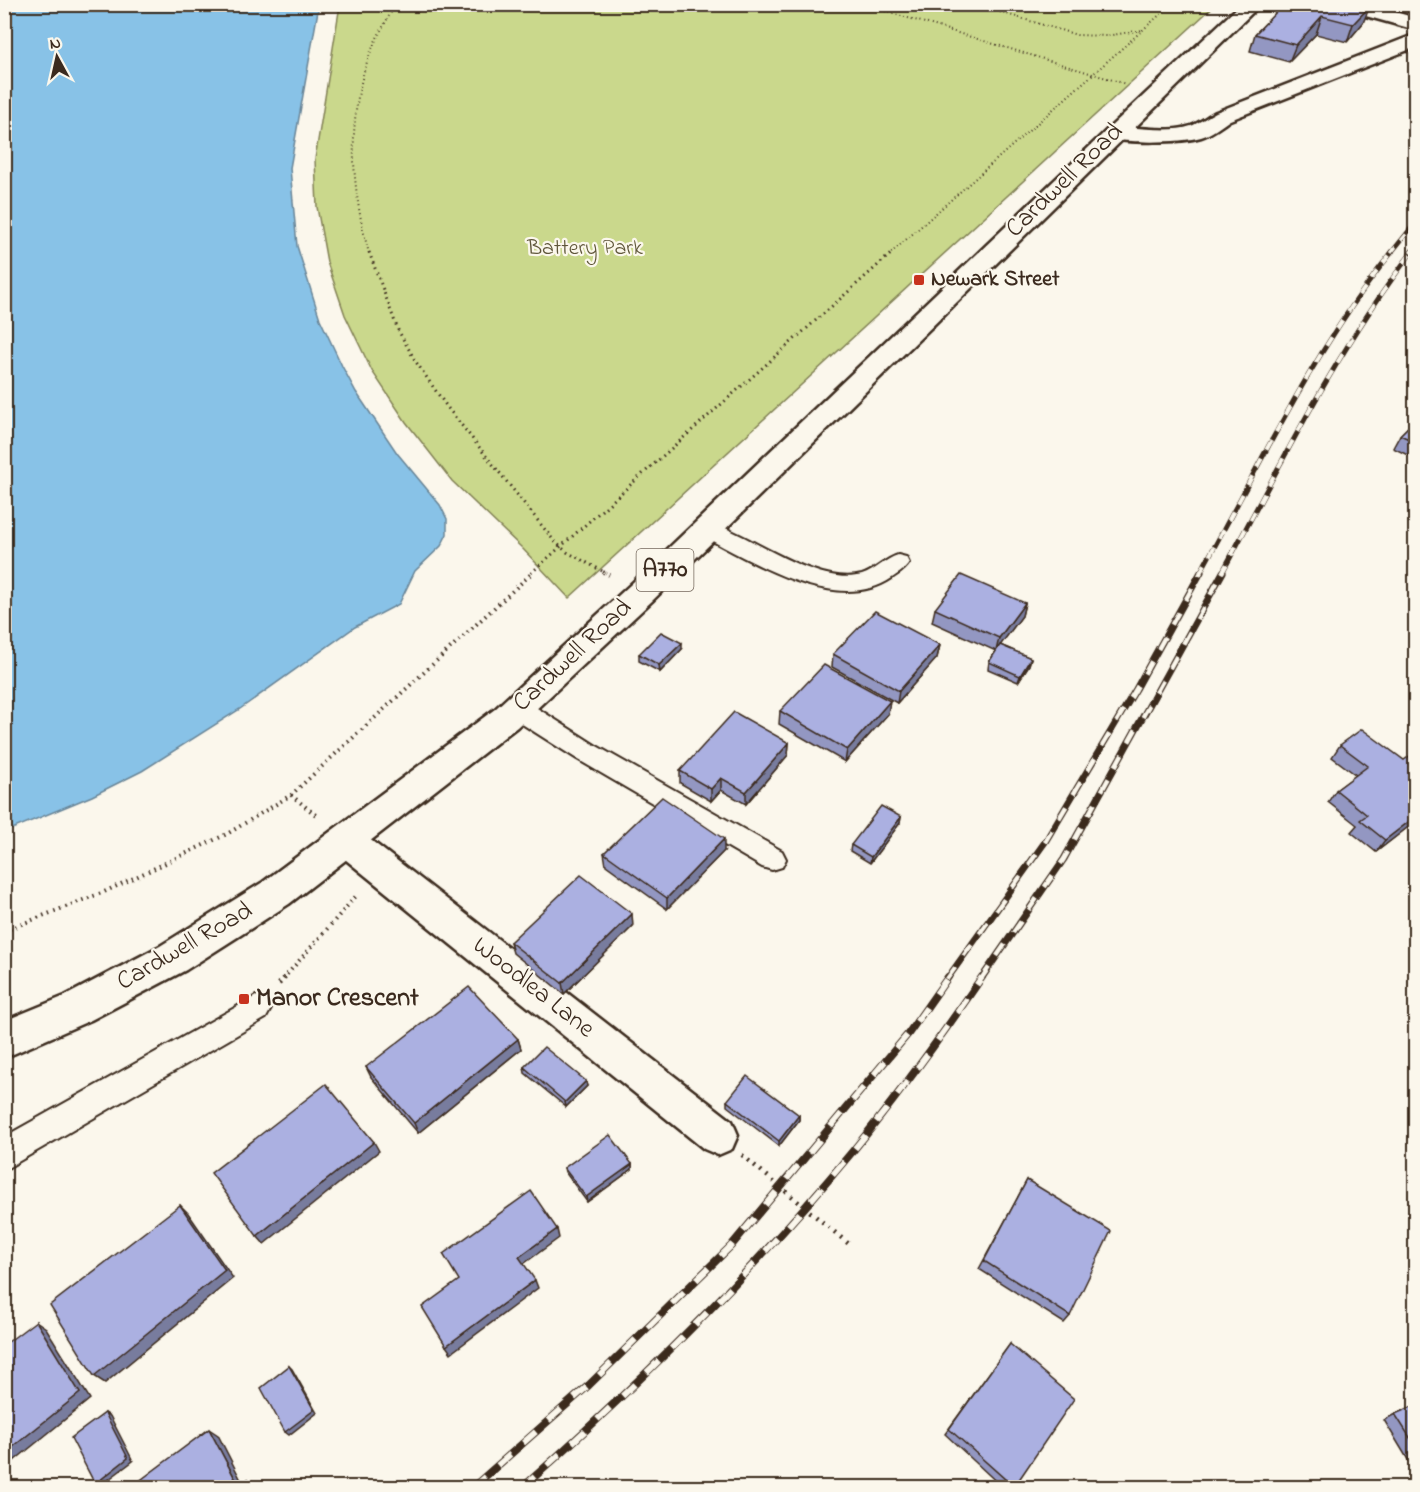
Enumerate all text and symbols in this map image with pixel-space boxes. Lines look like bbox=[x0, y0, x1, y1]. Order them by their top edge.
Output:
north arrow bbox=[27, 27, 87, 87]
text: N bbox=[48, 31, 62, 57]
street label: Cardwell Road bbox=[997, 114, 1133, 247]
park label: Battery Park bbox=[526, 233, 643, 266]
place label: Newark Street bbox=[931, 264, 1060, 296]
marker: Newark Street bbox=[912, 273, 926, 287]
road number: A770 bbox=[636, 549, 694, 591]
street label: Cardwell Road bbox=[505, 590, 642, 722]
street label: Cardwell Road bbox=[110, 892, 260, 1001]
street label: Woodlea Lane bbox=[464, 928, 603, 1048]
place label: Manor Crescent bbox=[256, 980, 419, 1018]
marker: Manor Crescent bbox=[237, 992, 251, 1006]

